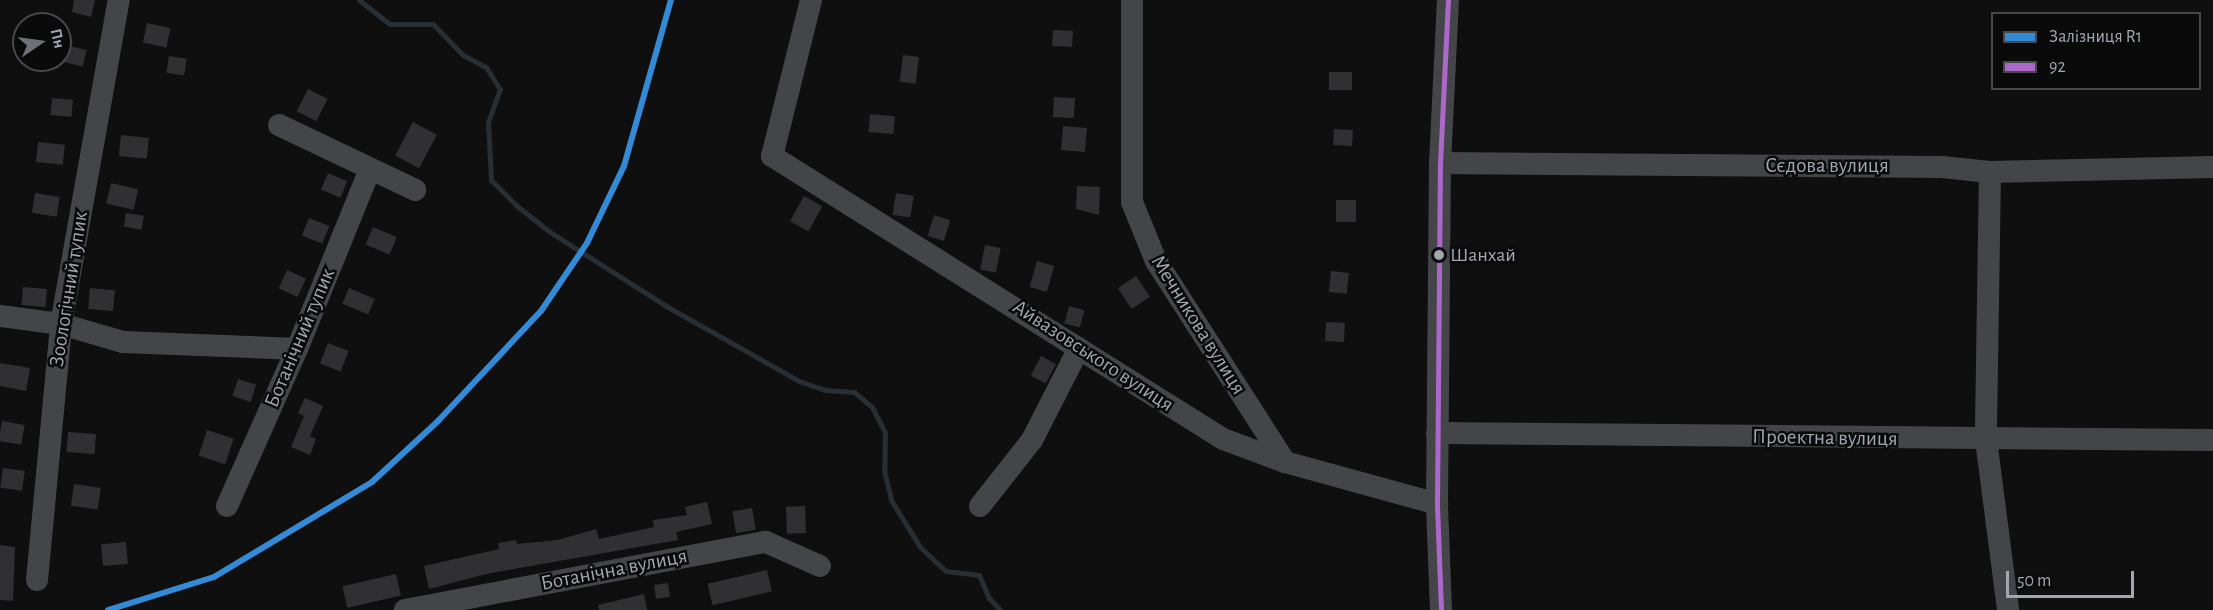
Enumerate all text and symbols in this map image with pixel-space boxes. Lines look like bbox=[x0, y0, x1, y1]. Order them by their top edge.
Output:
north arrow bbox=[12, 12, 72, 72]
legend bbox=[1991, 12, 2201, 90]
text: Пн bbox=[48, 27, 68, 50]
text: Залізниця R1 bbox=[2049, 28, 2142, 46]
text: 92 bbox=[2049, 58, 2066, 76]
street label: Сєдова вулиця bbox=[1765, 153, 1889, 179]
street label: Зоологічний тупик bbox=[44, 210, 94, 368]
place label: Шанхай bbox=[1450, 243, 1516, 267]
marker: Шанхай bbox=[1433, 249, 1445, 261]
street label: Мечникова вулиця bbox=[1145, 251, 1251, 399]
street label: Ботанічний тупик bbox=[259, 265, 341, 411]
street label: Айвазовського вулиця bbox=[1008, 295, 1178, 417]
street label: Проектна вулиця bbox=[1752, 424, 1898, 452]
street label: Ботанічна вулиця bbox=[539, 543, 689, 597]
scale bar bbox=[2009, 559, 2136, 597]
text: 50 m bbox=[2017, 572, 2051, 590]

